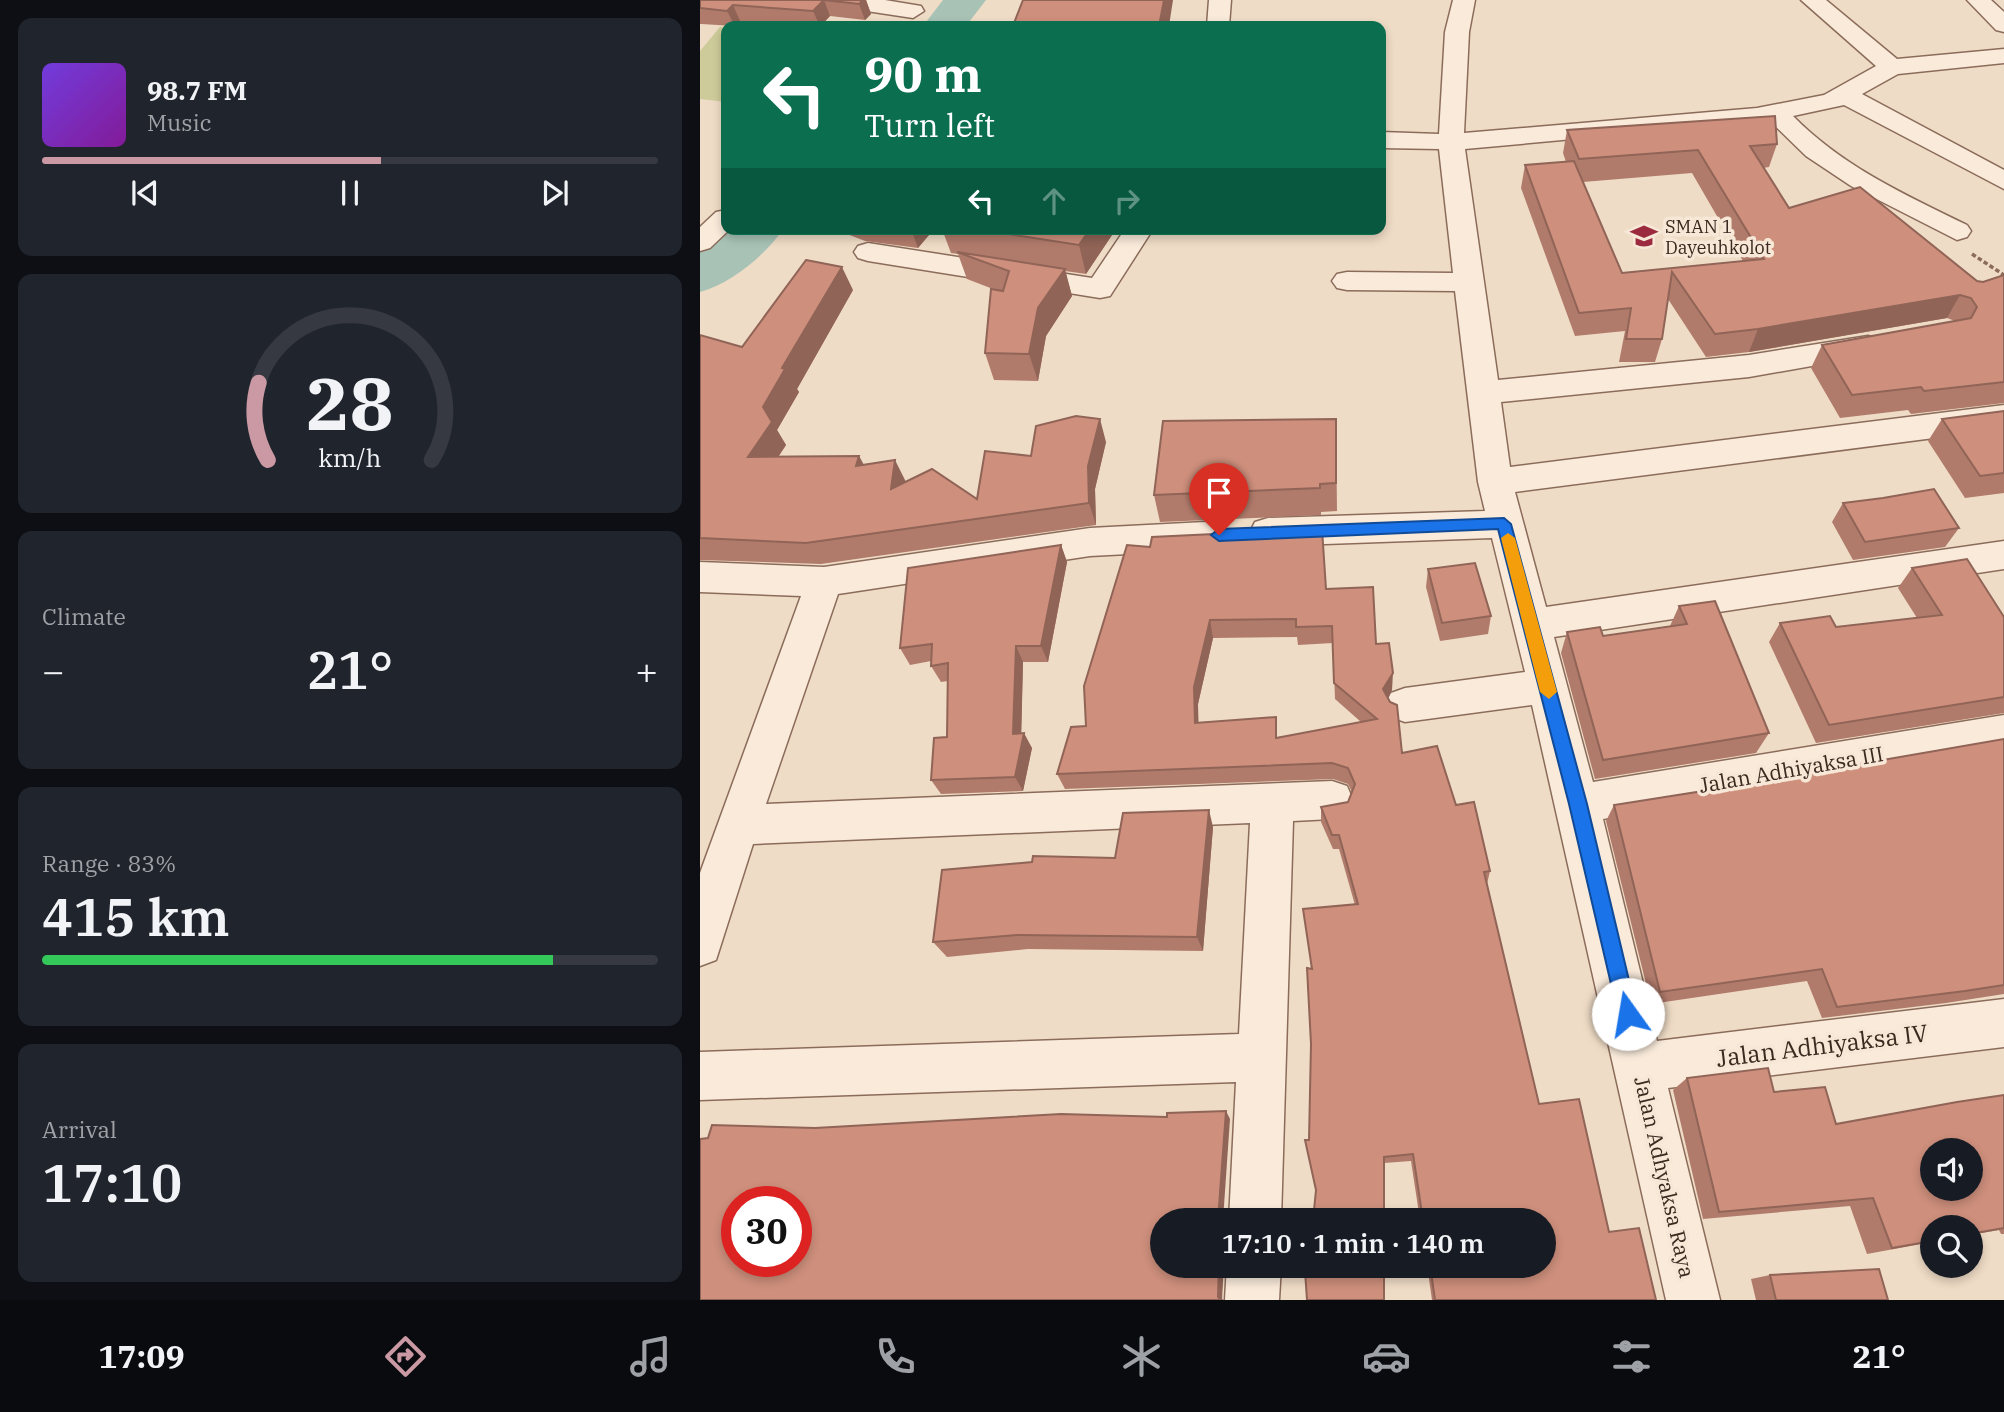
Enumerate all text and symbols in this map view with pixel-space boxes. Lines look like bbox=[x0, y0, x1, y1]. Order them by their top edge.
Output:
text: 90 m bbox=[864, 42, 982, 105]
icon: left bbox=[749, 49, 840, 140]
text: 98.7 FM bbox=[147, 73, 247, 107]
text: Turn left bbox=[864, 104, 995, 146]
text: Music bbox=[147, 107, 212, 137]
icon: previous bbox=[126, 174, 164, 212]
icon: pause bbox=[331, 174, 369, 212]
icon: next bbox=[536, 174, 574, 212]
icon: left bbox=[962, 182, 1000, 220]
icon: ahead bbox=[1035, 182, 1073, 220]
icon: right bbox=[1108, 182, 1146, 220]
place label: SMAN 1 Dayeuhkolot bbox=[1665, 215, 1771, 259]
school or university icon: SMAN 1 Dayeuhkolot bbox=[1629, 221, 1659, 251]
text: 28 bbox=[306, 355, 394, 450]
text: km/h bbox=[318, 440, 382, 473]
pin bbox=[1189, 463, 1249, 535]
icon: arrive bbox=[1200, 474, 1238, 512]
text: Climate bbox=[42, 601, 126, 631]
text: 21° bbox=[307, 636, 393, 703]
text: − bbox=[42, 646, 65, 695]
text: + bbox=[635, 646, 658, 695]
street label: Jalan Adhiyaksa III bbox=[1697, 739, 1885, 799]
text: Range · 83% bbox=[42, 848, 176, 878]
text: 415 km bbox=[42, 883, 230, 950]
position arrow bbox=[1591, 977, 1665, 1051]
street label: Jalan Adhiyaksa IV bbox=[1714, 1016, 1930, 1074]
street label: Jalan Adhyaksa Raya bbox=[1628, 1074, 1702, 1280]
text: Arrival bbox=[42, 1114, 117, 1144]
map controls bbox=[1920, 1138, 1983, 1278]
button: sound bbox=[1920, 1138, 1983, 1201]
text: 17:10 bbox=[42, 1149, 182, 1216]
speed limit sign: 30 bbox=[721, 1186, 812, 1277]
button: search bbox=[1920, 1215, 1983, 1278]
text: 17:10 · 1 min · 140 m bbox=[1222, 1226, 1484, 1260]
icon: directions bbox=[381, 1332, 430, 1381]
icon: music bbox=[626, 1332, 675, 1381]
icon: phone bbox=[871, 1332, 920, 1381]
icon: climate bbox=[1117, 1332, 1166, 1381]
icon: car bbox=[1362, 1332, 1411, 1381]
icon: filters bbox=[1607, 1332, 1656, 1381]
text: 17:09 bbox=[98, 1335, 185, 1377]
text: 21° bbox=[1852, 1335, 1906, 1377]

